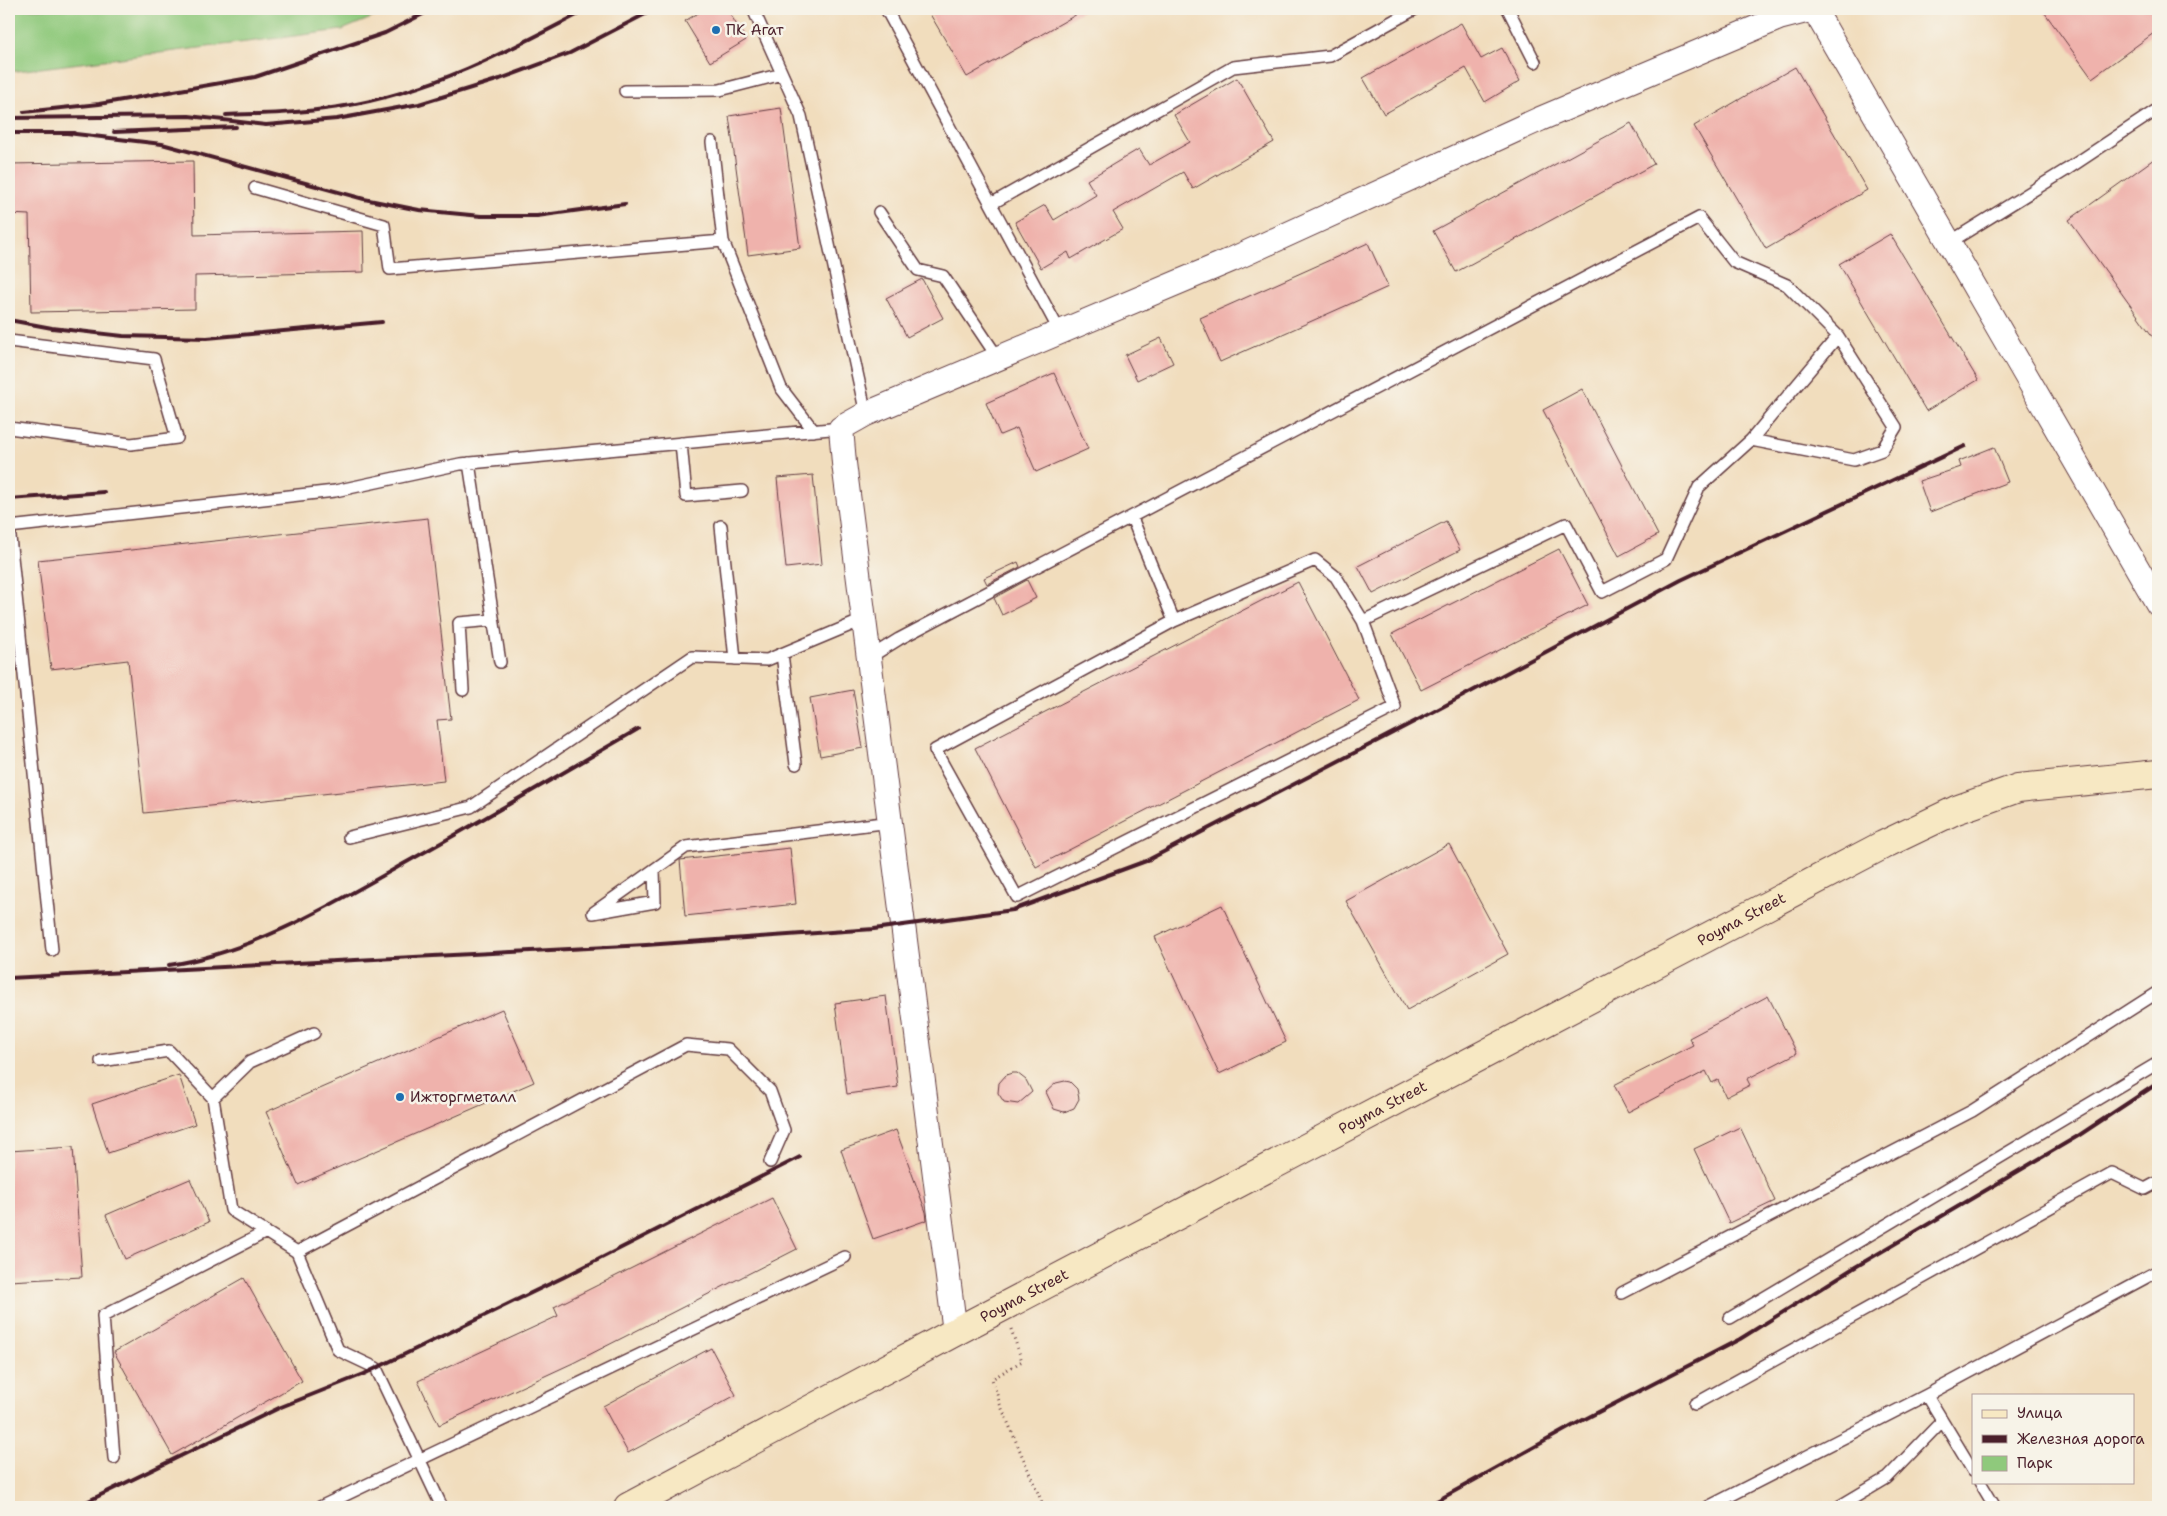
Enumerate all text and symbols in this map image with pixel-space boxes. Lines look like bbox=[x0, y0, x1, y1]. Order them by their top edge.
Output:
place label: ПК Агат bbox=[726, 20, 784, 40]
marker: ПК Агат bbox=[710, 24, 722, 36]
street label: Poyma Street bbox=[1694, 888, 1789, 951]
street label: Poyma Street bbox=[1335, 1076, 1430, 1139]
place label: Ижторгметалл bbox=[410, 1087, 517, 1107]
marker: Ижторгметалл bbox=[394, 1091, 406, 1103]
street label: Poyma Street bbox=[976, 1264, 1072, 1327]
legend bbox=[1972, 1394, 2134, 1484]
text: Улица bbox=[2017, 1403, 2063, 1423]
text: Железная дорога bbox=[2017, 1429, 2145, 1449]
text: Парк bbox=[2017, 1453, 2053, 1473]

